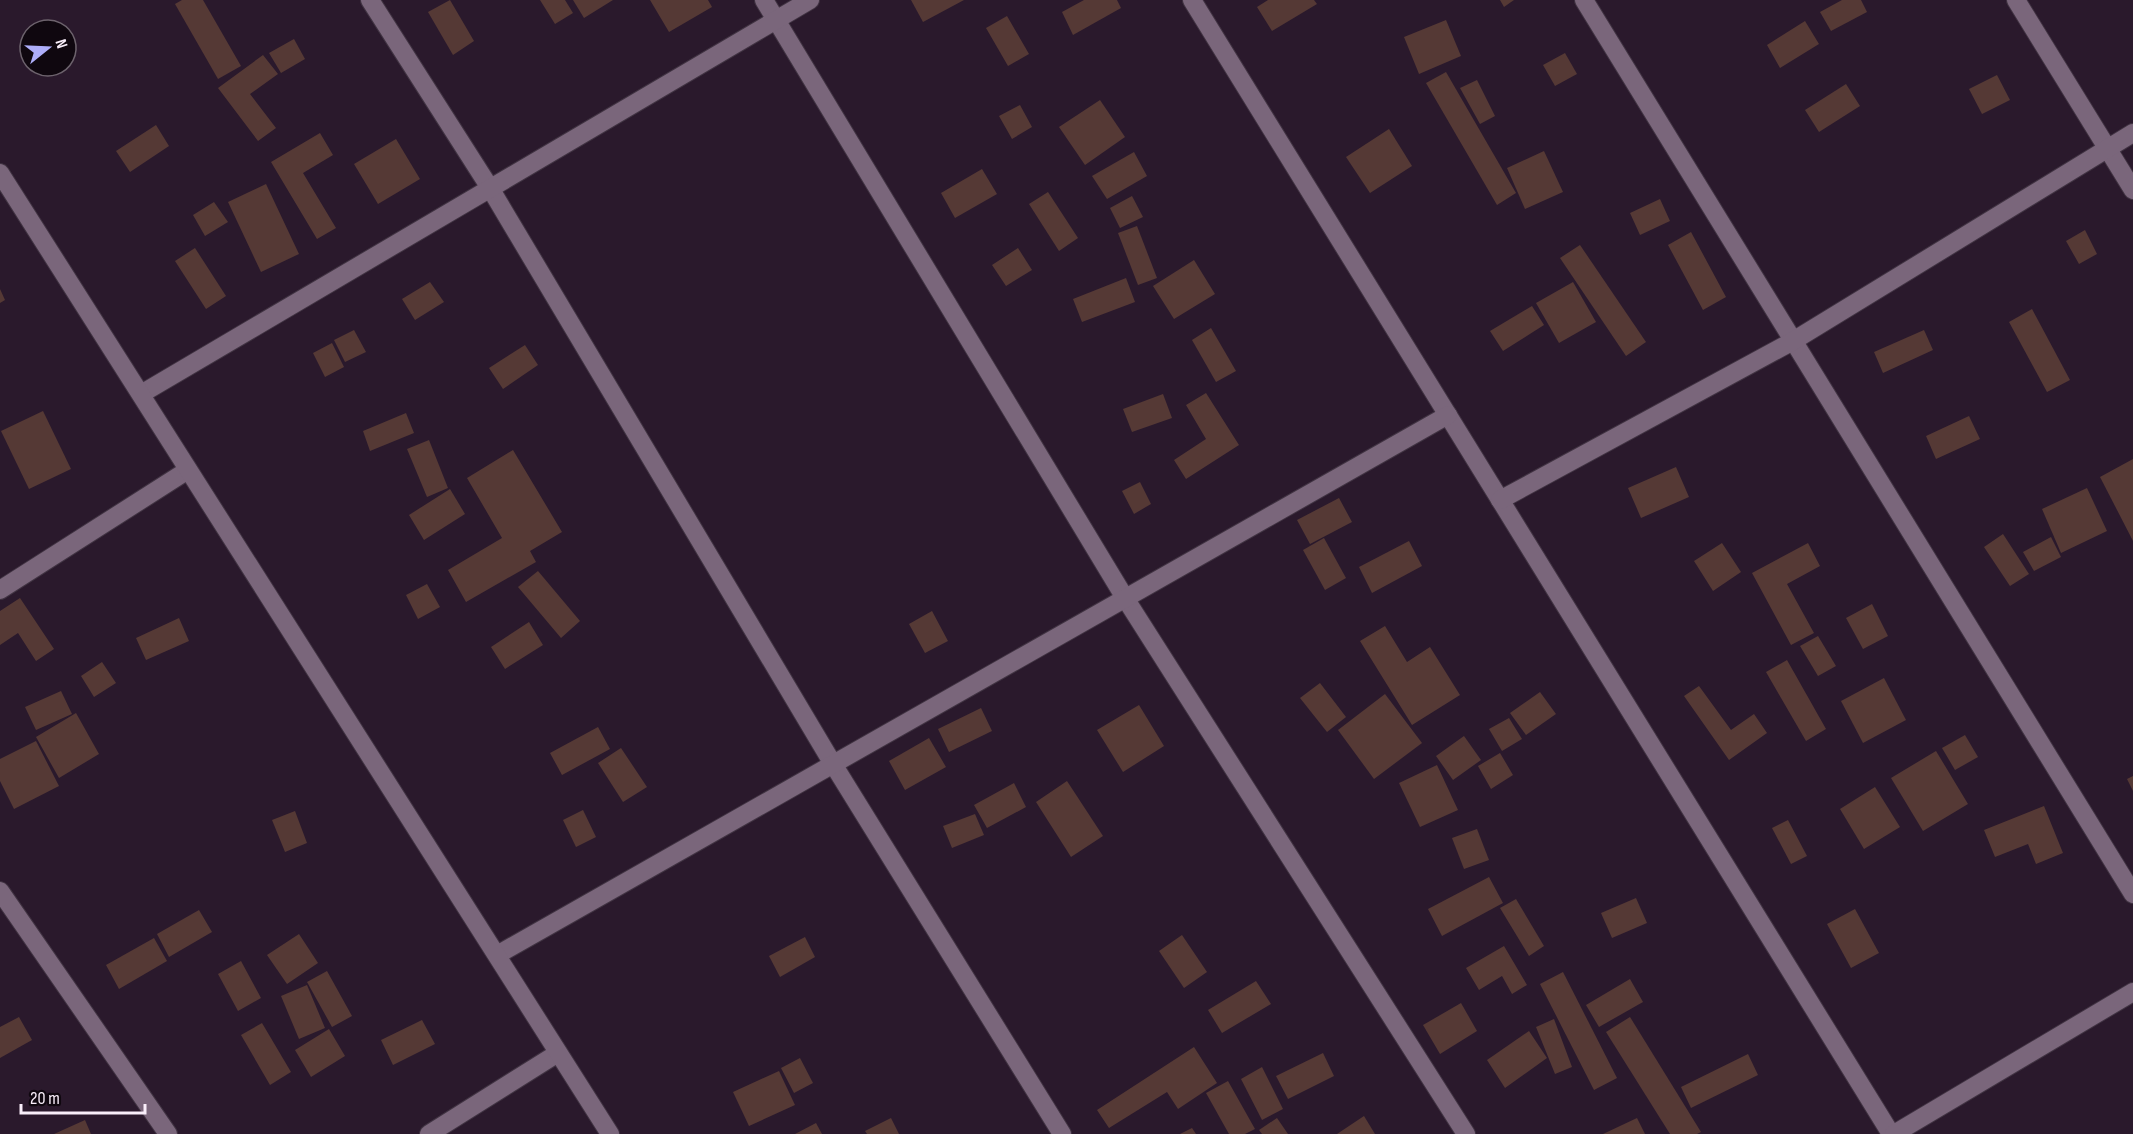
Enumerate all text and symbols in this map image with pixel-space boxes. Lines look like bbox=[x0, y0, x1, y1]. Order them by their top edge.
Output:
north arrow bbox=[18, 18, 78, 78]
text: N bbox=[50, 37, 71, 51]
scale bar bbox=[21, 1077, 146, 1115]
text: 20 m bbox=[30, 1088, 60, 1109]

